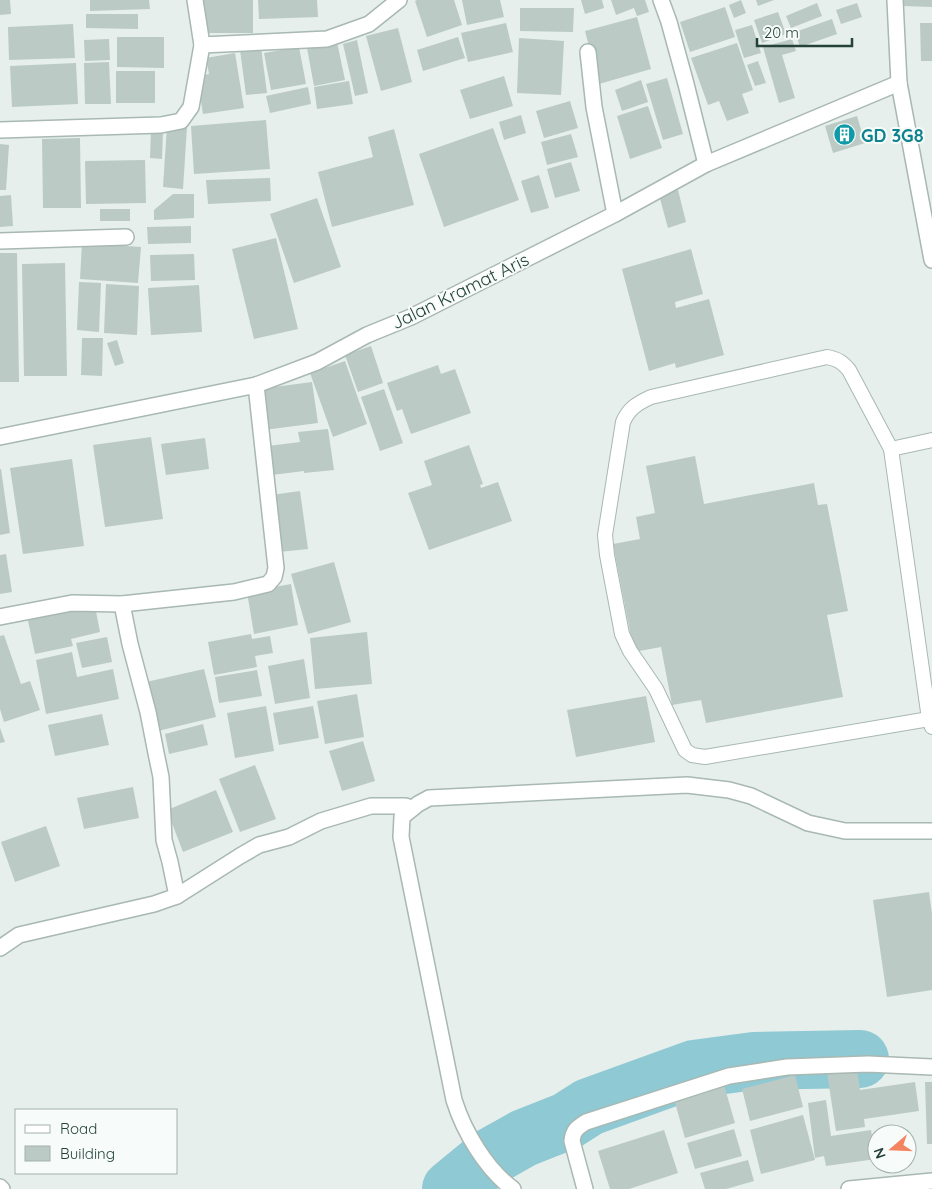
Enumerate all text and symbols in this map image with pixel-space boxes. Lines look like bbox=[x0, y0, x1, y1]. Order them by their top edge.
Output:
scale bar bbox=[757, 15, 852, 47]
text: 20 m bbox=[764, 23, 799, 42]
building icon: GD 3G8 bbox=[833, 123, 857, 147]
place label: GD 3G8 bbox=[861, 124, 924, 147]
street label: Jalan Kramat Aris bbox=[387, 248, 533, 334]
legend bbox=[15, 1109, 178, 1174]
text: Road bbox=[60, 1119, 97, 1138]
north arrow bbox=[867, 1124, 917, 1174]
text: Building bbox=[60, 1144, 115, 1163]
text: N bbox=[870, 1145, 890, 1161]

